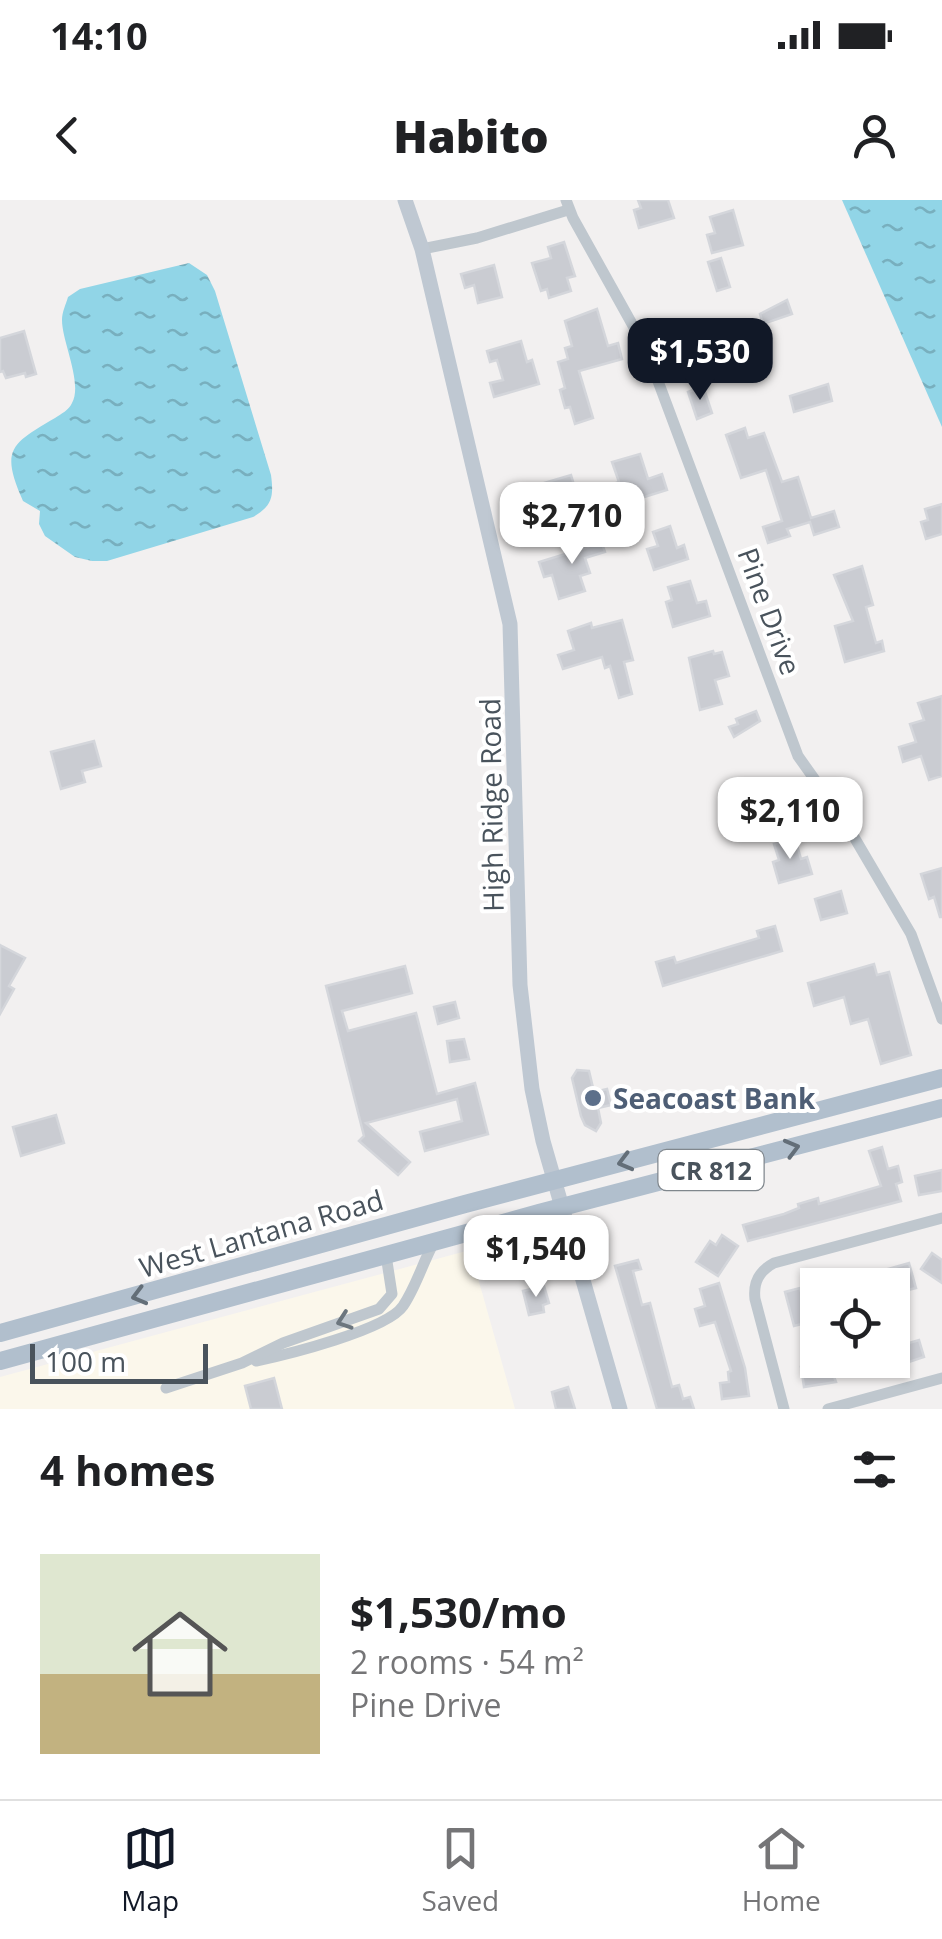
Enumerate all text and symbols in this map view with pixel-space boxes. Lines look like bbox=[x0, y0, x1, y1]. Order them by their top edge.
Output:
text: 14:10 bbox=[50, 9, 148, 61]
text: Habito bbox=[393, 105, 549, 166]
icon: back bbox=[40, 108, 95, 163]
icon: person bbox=[847, 108, 902, 163]
pin: $1,530 bbox=[619, 318, 781, 403]
text: $1,530 bbox=[650, 329, 750, 372]
pin: $2,710 bbox=[491, 482, 653, 567]
text: $2,710 bbox=[522, 493, 622, 536]
street label: Pine Drive bbox=[729, 542, 811, 680]
street label: High Ridge Road bbox=[470, 698, 512, 912]
pin: $2,110 bbox=[709, 777, 871, 862]
text: $2,110 bbox=[740, 788, 840, 831]
place label: Seacoast Bank bbox=[613, 1079, 816, 1117]
marker: Seacoast Bank bbox=[582, 1087, 604, 1109]
one-way arrow bbox=[783, 1139, 800, 1160]
road number: CR 812 bbox=[658, 1150, 764, 1190]
one-way arrow bbox=[617, 1151, 634, 1172]
street label: West Lantana Road bbox=[135, 1180, 387, 1286]
pin: $1,540 bbox=[455, 1215, 617, 1300]
text: $1,540 bbox=[486, 1226, 586, 1269]
map controls bbox=[800, 1268, 910, 1378]
button: locate bbox=[800, 1268, 910, 1378]
one-way arrow bbox=[131, 1285, 149, 1306]
one-way arrow bbox=[337, 1310, 354, 1330]
scale bar bbox=[30, 1339, 208, 1384]
text: 100 m bbox=[45, 1342, 126, 1380]
text: 4 homes bbox=[40, 1441, 215, 1498]
icon: filters bbox=[847, 1442, 902, 1497]
text: $1,530/mo bbox=[350, 1583, 567, 1640]
icon: home bbox=[120, 1594, 240, 1714]
text: 2 rooms · 54 m² bbox=[350, 1640, 584, 1683]
text: Pine Drive bbox=[350, 1683, 502, 1726]
tab: Map bbox=[121, 1821, 179, 1919]
tab: Saved bbox=[421, 1821, 499, 1919]
tab: Home bbox=[742, 1821, 821, 1919]

